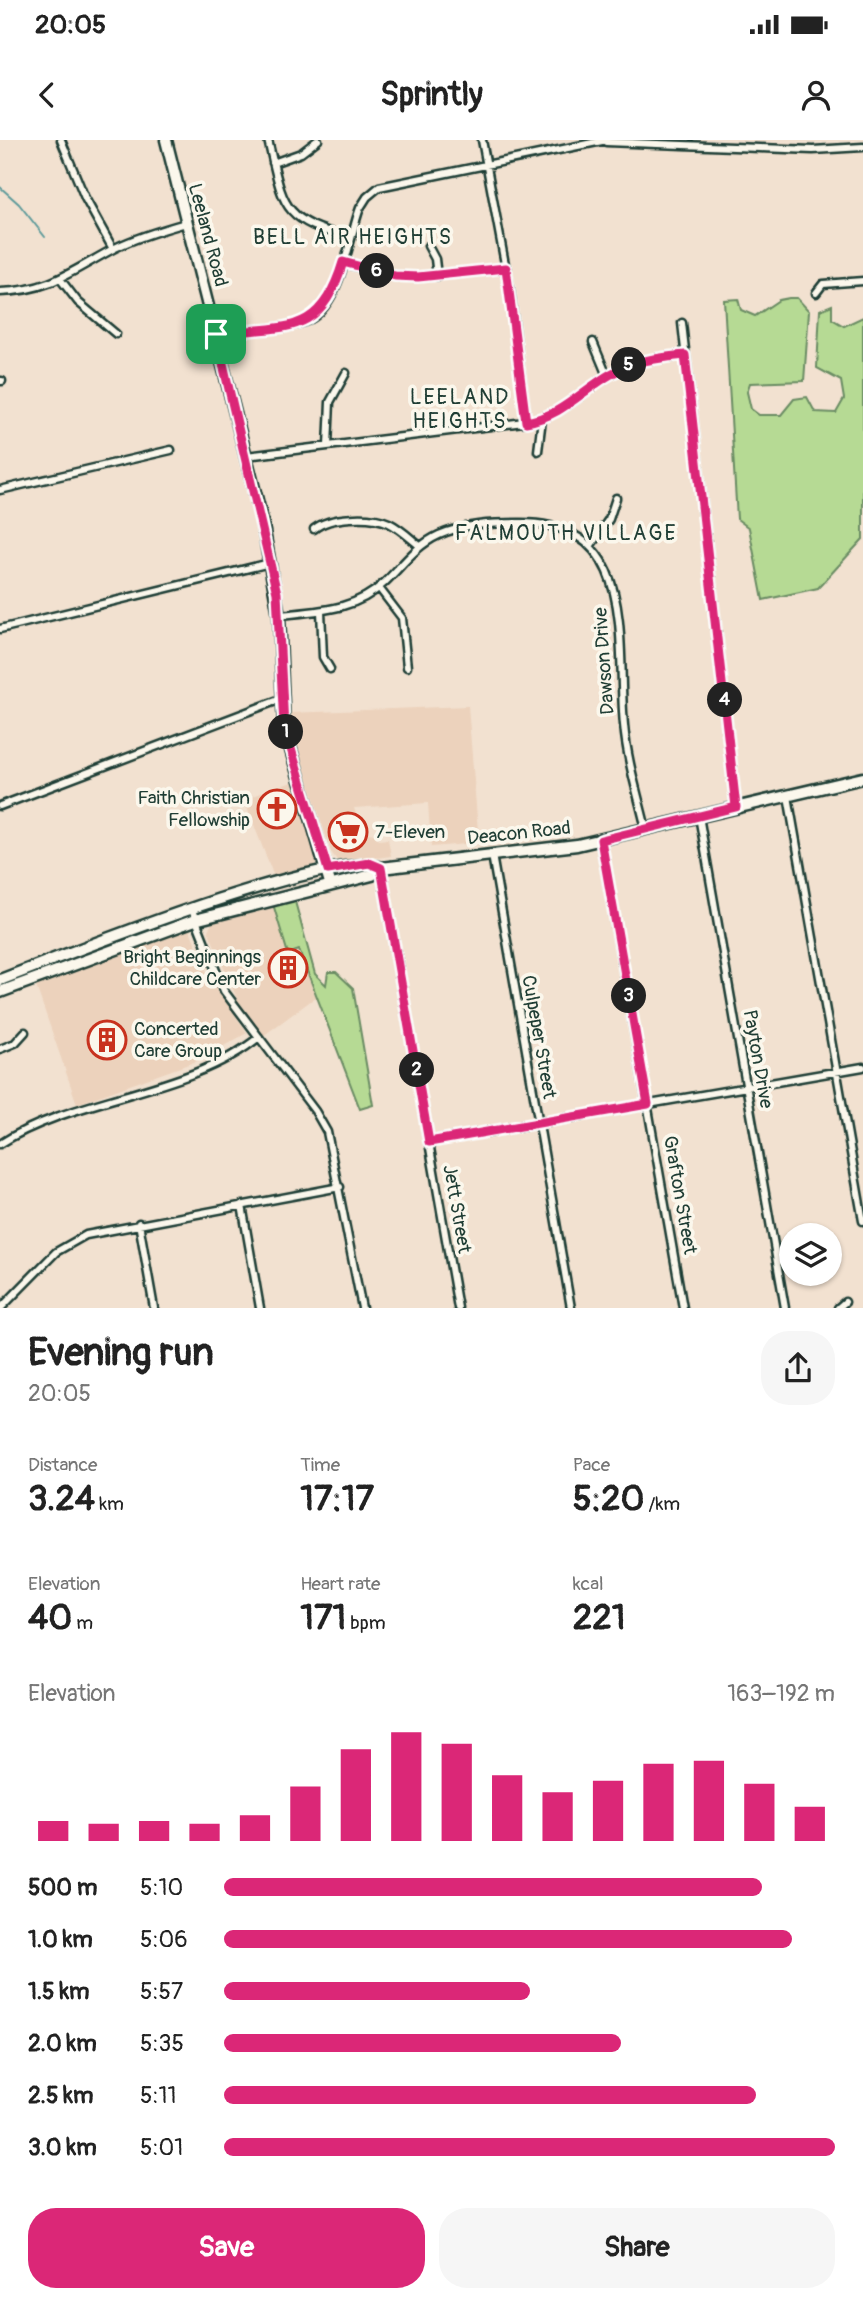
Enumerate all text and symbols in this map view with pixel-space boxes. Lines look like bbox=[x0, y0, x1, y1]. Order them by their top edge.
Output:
text: 20:05 bbox=[35, 9, 106, 41]
text: Sprintly bbox=[380, 75, 483, 115]
icon: back bbox=[28, 76, 66, 114]
icon: person bbox=[797, 76, 835, 114]
street label: Leeland Road bbox=[183, 181, 233, 289]
district label: BELL AIR HEIGHTS bbox=[253, 224, 453, 251]
pin: 6 bbox=[360, 254, 394, 288]
text: 6 bbox=[371, 258, 382, 282]
pin bbox=[186, 304, 246, 364]
icon: arrive bbox=[197, 315, 235, 353]
pin: 5 bbox=[612, 348, 646, 383]
text: 5 bbox=[623, 352, 634, 376]
district label: LEELAND HEIGHTS bbox=[410, 384, 510, 435]
district label: FALMOUTH VILLAGE bbox=[455, 520, 677, 547]
street label: Dawson Drive bbox=[588, 606, 620, 715]
pin: 4 bbox=[708, 682, 742, 718]
text: 4 bbox=[719, 687, 730, 711]
pin: 1 bbox=[268, 714, 304, 750]
text: 1 bbox=[282, 719, 289, 743]
place label: Faith Christian Fellowship bbox=[137, 786, 250, 832]
church icon: Faith Christian Fellowship bbox=[256, 788, 298, 830]
supermarket icon: 7-Eleven bbox=[327, 811, 369, 853]
street label: Deacon Road bbox=[466, 816, 572, 850]
place label: 7-Eleven bbox=[375, 820, 445, 844]
place label: Bright Beginnings Childcare Center bbox=[123, 945, 262, 991]
building icon: Bright Beginnings Childcare Center bbox=[267, 947, 309, 989]
street label: Culpeper Street bbox=[516, 973, 562, 1101]
pin: 3 bbox=[612, 978, 646, 1014]
text: 3 bbox=[623, 983, 634, 1007]
street label: Payton Drive bbox=[738, 1008, 779, 1111]
place label: Concerted Care Group bbox=[134, 1017, 222, 1063]
building icon: Concerted Care Group bbox=[86, 1019, 128, 1061]
pin: 2 bbox=[400, 1052, 434, 1088]
text: 2 bbox=[411, 1057, 422, 1081]
street label: Grafton Street bbox=[658, 1134, 702, 1257]
street label: Jett Street bbox=[437, 1163, 477, 1255]
map controls bbox=[779, 1223, 842, 1286]
button: layers bbox=[779, 1223, 842, 1286]
text: Evening run bbox=[28, 1329, 214, 1377]
button: share bbox=[761, 1331, 835, 1405]
text: 20:05 bbox=[28, 1379, 91, 1408]
text: Distance bbox=[28, 1453, 97, 1477]
text: Time bbox=[300, 1453, 340, 1477]
text: Pace bbox=[573, 1453, 610, 1477]
text: 3.24 bbox=[28, 1477, 95, 1521]
text: 17:17 bbox=[300, 1477, 374, 1521]
text: 5:20 bbox=[573, 1477, 644, 1521]
text: km bbox=[95, 1492, 124, 1516]
text: /km bbox=[644, 1492, 680, 1516]
text: Elevation bbox=[28, 1572, 100, 1596]
text: Heart rate bbox=[300, 1572, 380, 1596]
text: kcal bbox=[573, 1572, 604, 1596]
text: 40 bbox=[28, 1596, 72, 1640]
text: 171 bbox=[300, 1596, 346, 1640]
text: 221 bbox=[573, 1596, 625, 1640]
text: m bbox=[72, 1611, 93, 1635]
text: bpm bbox=[346, 1611, 386, 1635]
text: Elevation bbox=[28, 1679, 116, 1708]
text: 163–192 m bbox=[727, 1679, 835, 1708]
text: 500 m bbox=[28, 1873, 97, 1902]
text: 5:10 bbox=[140, 1873, 183, 1902]
text: 1.0 km bbox=[28, 1925, 93, 1954]
text: 5:06 bbox=[140, 1925, 188, 1954]
text: 1.5 km bbox=[28, 1977, 90, 2006]
text: 5:57 bbox=[140, 1977, 183, 2006]
text: 2.0 km bbox=[28, 2029, 97, 2058]
text: 5:35 bbox=[140, 2029, 184, 2058]
text: 2.5 km bbox=[28, 2081, 93, 2110]
text: 5:11 bbox=[140, 2081, 177, 2110]
text: 3.0 km bbox=[28, 2133, 97, 2162]
text: 5:01 bbox=[140, 2133, 183, 2162]
button: Save bbox=[28, 2208, 425, 2288]
button: Share bbox=[439, 2208, 835, 2288]

